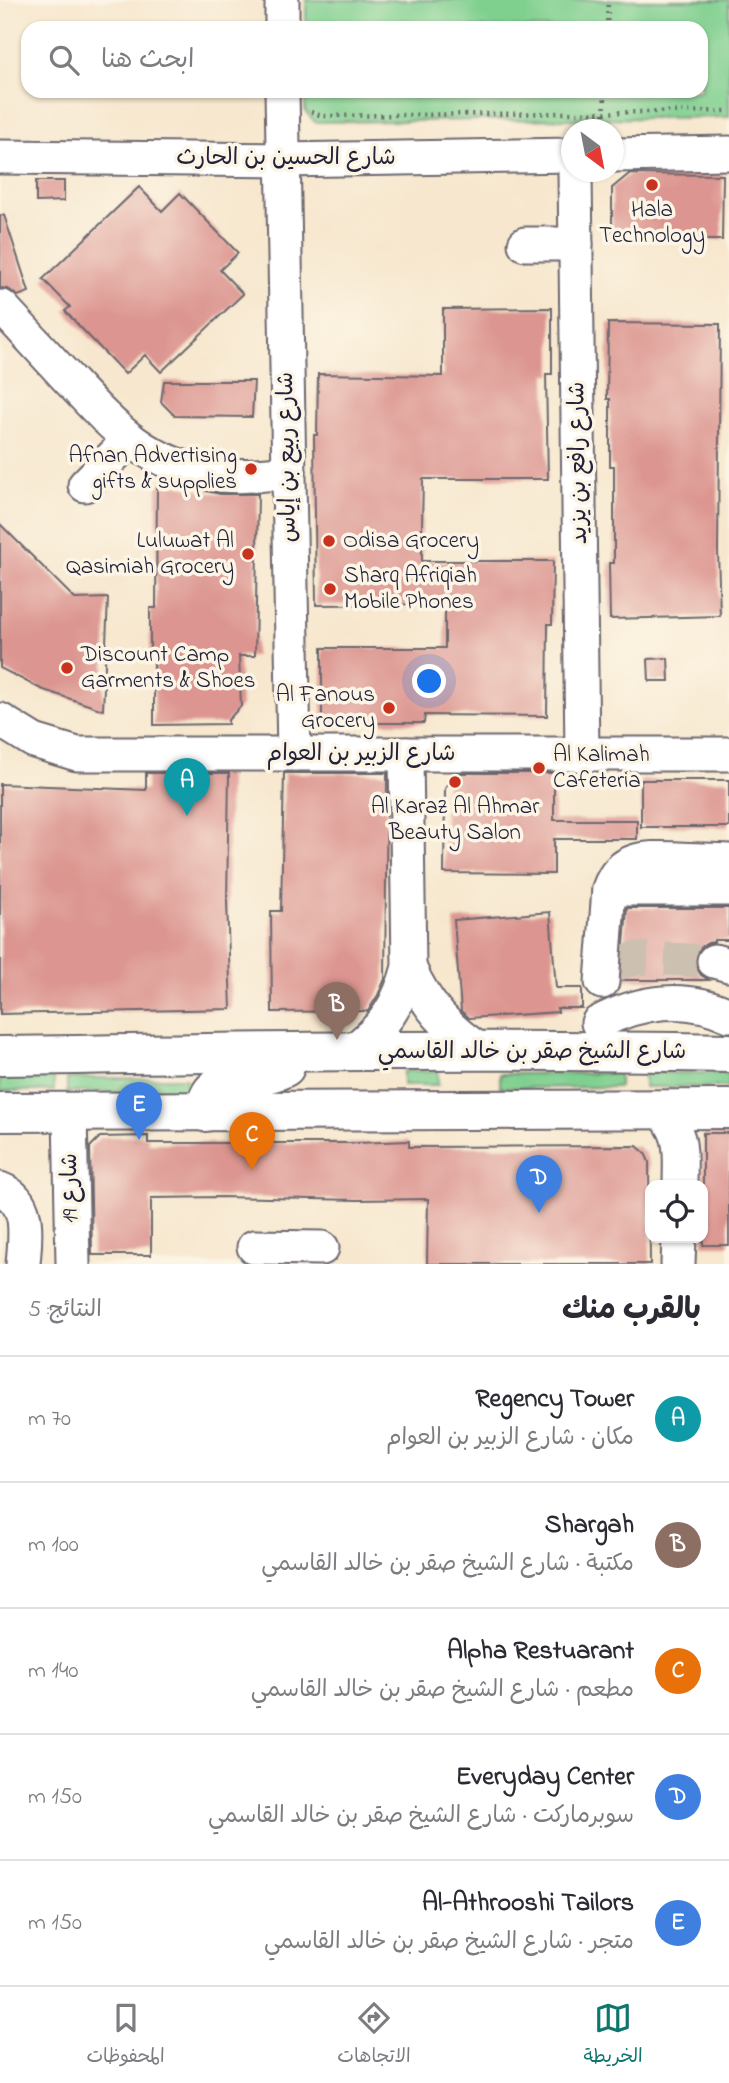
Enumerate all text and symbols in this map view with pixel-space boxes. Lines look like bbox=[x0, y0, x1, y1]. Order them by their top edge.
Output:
search box bbox=[21, 21, 708, 98]
icon: search bbox=[45, 41, 83, 79]
text: ابحث هنا bbox=[101, 42, 194, 80]
north arrow bbox=[561, 119, 624, 182]
street label: شارع الحسين بن الحارث bbox=[176, 142, 396, 175]
marker: Hala Technology bbox=[644, 177, 660, 193]
place label: Hala Technology bbox=[599, 194, 705, 255]
street label: شارع ربيع بن إياس bbox=[270, 371, 306, 543]
street label: شارع رافع بن يزيد bbox=[561, 381, 597, 545]
place label: Afnan Advertising gifts & supplies bbox=[69, 440, 237, 500]
marker: Afnan Advertising gifts & supplies bbox=[243, 461, 259, 477]
place label: Luluwat Al Qasimiah Grocery bbox=[66, 525, 234, 586]
place label: Odisa Grocery bbox=[343, 525, 479, 560]
marker: Odisa Grocery bbox=[321, 533, 337, 549]
marker: Luluwat Al Qasimiah Grocery bbox=[240, 546, 256, 562]
place label: Sharq Afriqiah Mobile Phones bbox=[344, 560, 477, 619]
marker: Sharq Afriqiah Mobile Phones bbox=[322, 581, 338, 597]
place label: Discount Camp Garments & Shoes bbox=[80, 639, 256, 698]
marker: Discount Camp Garments & Shoes bbox=[59, 660, 75, 676]
your location bbox=[412, 664, 446, 698]
place label: Al Fanous Grocery bbox=[276, 679, 375, 740]
marker: Al Fanous Grocery bbox=[381, 700, 397, 716]
street label: شارع الزبير بن العوام bbox=[267, 738, 456, 771]
place label: Al Kalimah Cafeteria bbox=[553, 739, 650, 798]
pin: A bbox=[164, 758, 210, 816]
marker: Al Kalimah Cafeteria bbox=[531, 760, 547, 776]
marker: Al Karaz Al Ahmar Beauty Salon bbox=[447, 774, 463, 790]
place label: Al Karaz Al Ahmar Beauty Salon bbox=[371, 791, 540, 852]
pin: B bbox=[314, 982, 360, 1040]
street label: شارع الشيخ صقر بن خالد القاسمي bbox=[378, 1036, 686, 1071]
pin: E bbox=[116, 1082, 162, 1140]
pin: C bbox=[229, 1112, 275, 1170]
street label: شارع 19 bbox=[54, 1153, 88, 1223]
pin: D bbox=[516, 1155, 562, 1213]
map controls bbox=[645, 1180, 708, 1243]
button: locate bbox=[645, 1180, 708, 1243]
text: بالقرب منك bbox=[562, 1289, 701, 1333]
text: النتائج: 5 bbox=[28, 1294, 102, 1327]
text: Regency Tower bbox=[475, 1381, 634, 1419]
text: 70 m bbox=[28, 1403, 71, 1436]
text: A bbox=[671, 1403, 685, 1436]
text: مكان · شارع الزبير بن العوام bbox=[386, 1422, 634, 1455]
text: Shargah bbox=[545, 1507, 634, 1545]
text: 100 m bbox=[28, 1529, 79, 1562]
text: B bbox=[670, 1529, 686, 1562]
text: مكتبة · شارع الشيخ صقر بن خالد القاسمي bbox=[261, 1548, 634, 1581]
text: Alpha Restuarant bbox=[447, 1633, 634, 1671]
text: 140 m bbox=[28, 1655, 78, 1688]
text: C bbox=[672, 1655, 684, 1688]
text: مطعم · شارع الشيخ صقر بن خالد القاسمي bbox=[251, 1674, 634, 1707]
text: Everyday Center bbox=[456, 1759, 634, 1797]
text: 150 m bbox=[28, 1781, 82, 1814]
text: D bbox=[670, 1781, 686, 1814]
text: سوبرماركت · شارع الشيخ صقر بن خالد القاسمي bbox=[208, 1800, 634, 1833]
text: Al-Athrooshi Tailors bbox=[422, 1885, 634, 1923]
text: 150 m bbox=[28, 1907, 82, 1940]
text: E bbox=[671, 1907, 685, 1940]
text: متجر · شارع الشيخ صقر بن خالد القاسمي bbox=[264, 1926, 634, 1959]
tab: المحفوظات bbox=[86, 1999, 165, 2072]
tab: الاتجاهات bbox=[337, 1999, 411, 2072]
tab: الخريطة bbox=[583, 1999, 643, 2072]

